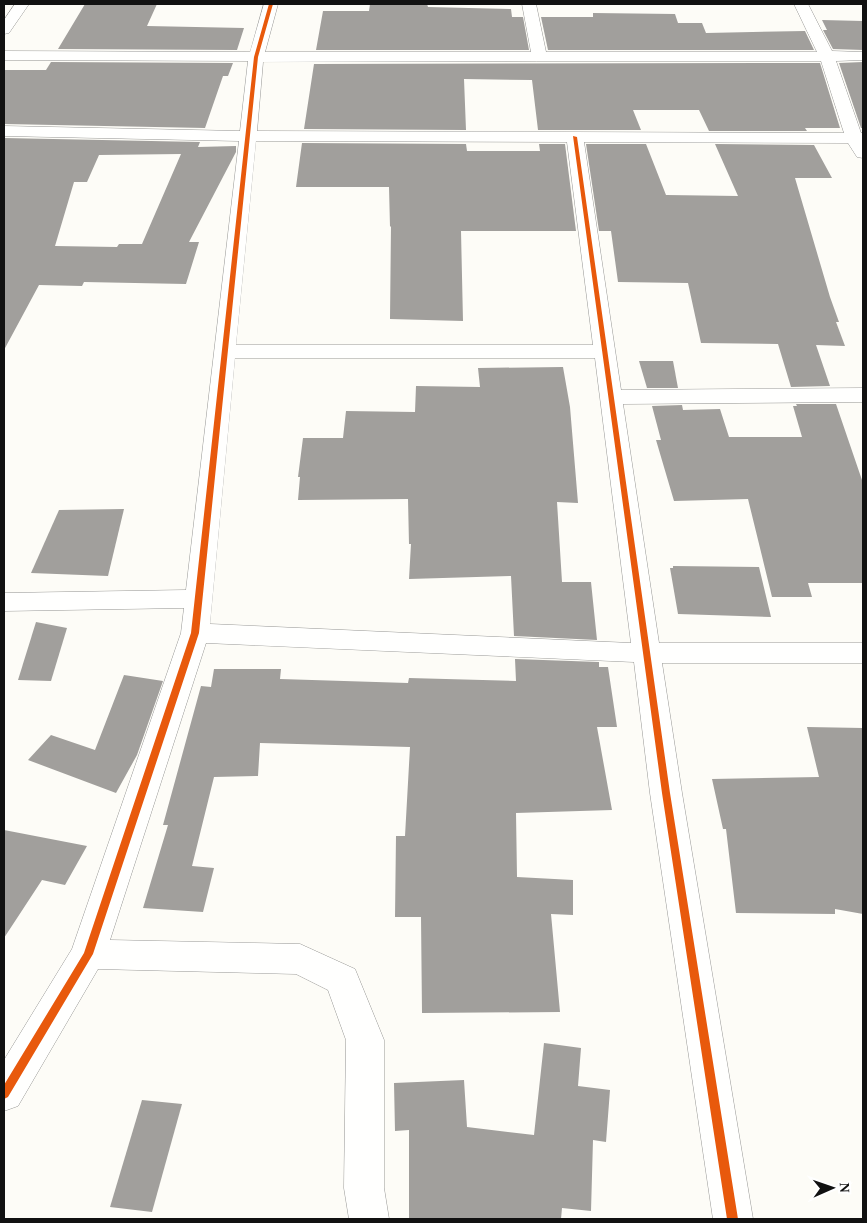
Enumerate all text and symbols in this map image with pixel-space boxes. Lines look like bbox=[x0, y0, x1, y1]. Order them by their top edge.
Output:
north arrow bbox=[807, 1163, 857, 1213]
text: N bbox=[837, 1182, 852, 1193]

